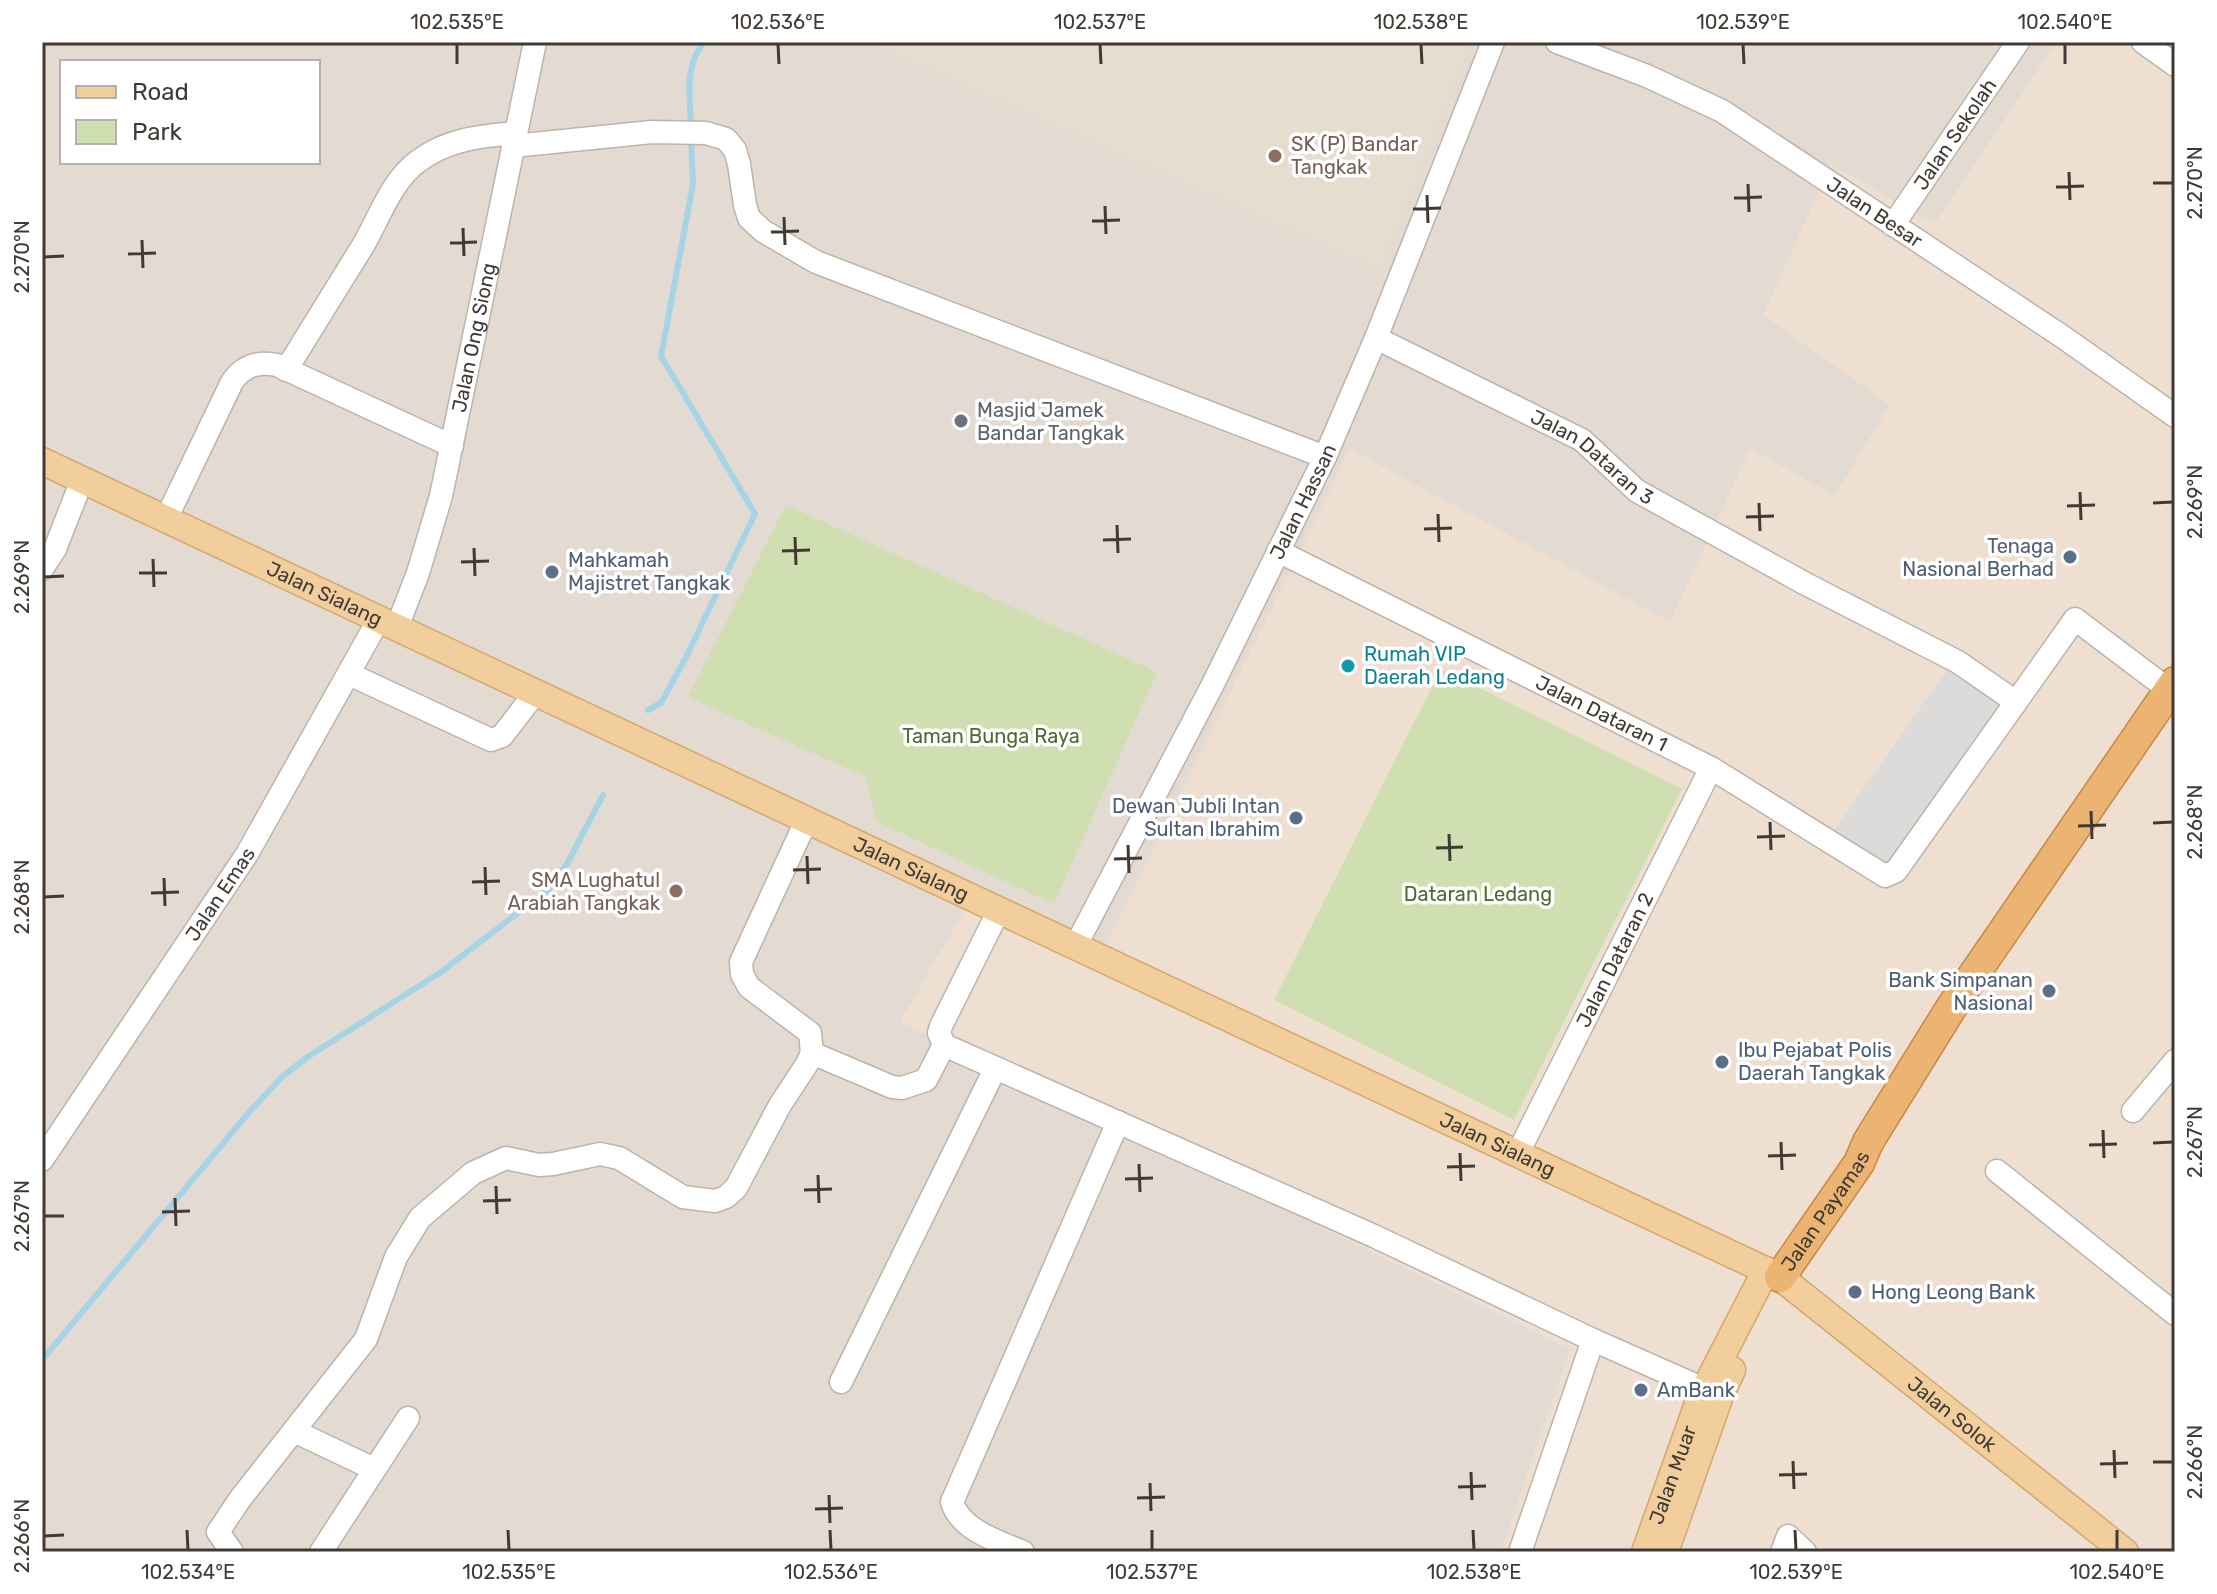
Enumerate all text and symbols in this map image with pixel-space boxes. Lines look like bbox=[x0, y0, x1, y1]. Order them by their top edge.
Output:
text: 102.535°E bbox=[410, 10, 504, 34]
text: 102.536°E bbox=[731, 10, 825, 34]
text: 102.537°E bbox=[1054, 10, 1146, 34]
text: 102.538°E bbox=[1374, 10, 1468, 34]
text: 102.539°E bbox=[1696, 10, 1790, 34]
text: 102.540°E bbox=[2018, 10, 2112, 34]
legend bbox=[60, 60, 320, 164]
street label: Jalan Sekolah bbox=[1909, 74, 2002, 194]
text: Road bbox=[132, 78, 189, 106]
text: Park bbox=[132, 118, 183, 146]
place label: SK (P) Bandar Tangkak bbox=[1291, 132, 1418, 179]
text: 2.270°N bbox=[2183, 146, 2207, 220]
marker: SK (P) Bandar Tangkak bbox=[1266, 147, 1284, 165]
street label: Jalan Besar bbox=[1822, 172, 1927, 253]
text: 2.270°N bbox=[10, 220, 34, 294]
street label: Jalan Ong Siong bbox=[447, 261, 501, 415]
place label: Masjid Jamek Bandar Tangkak bbox=[977, 398, 1125, 445]
street label: Jalan Dataran 3 bbox=[1527, 405, 1658, 510]
marker: Masjid Jamek Bandar Tangkak bbox=[952, 412, 970, 430]
street label: Jalan Hassan bbox=[1264, 440, 1341, 563]
text: 2.269°N bbox=[2183, 465, 2207, 539]
place label: Tenaga Nasional Berhad bbox=[1902, 534, 2054, 581]
text: 2.269°N bbox=[10, 540, 34, 614]
place label: Mahkamah Majistret Tangkak bbox=[568, 548, 731, 595]
marker: Tenaga Nasional Berhad bbox=[2061, 548, 2079, 566]
street label: Jalan Sialang bbox=[263, 556, 386, 631]
marker: Mahkamah Majistret Tangkak bbox=[543, 563, 561, 581]
place label: Rumah VIP Daerah Ledang bbox=[1364, 642, 1505, 689]
marker: Rumah VIP Daerah Ledang bbox=[1339, 657, 1357, 675]
street label: Jalan Dataran 1 bbox=[1532, 670, 1672, 756]
park label: Taman Bunga Raya bbox=[902, 724, 1080, 748]
text: 2.268°N bbox=[2183, 785, 2207, 859]
place label: Dewan Jubli Intan Sultan Ibrahim bbox=[1112, 794, 1280, 841]
marker: Dewan Jubli Intan Sultan Ibrahim bbox=[1287, 809, 1305, 827]
street label: Jalan Sialang bbox=[849, 832, 973, 906]
street label: Jalan Emas bbox=[180, 843, 260, 946]
text: 2.268°N bbox=[10, 860, 34, 934]
place label: SMA Lughatul Arabiah Tangkak bbox=[507, 868, 661, 915]
marker: SMA Lughatul Arabiah Tangkak bbox=[667, 882, 685, 900]
park label: Dataran Ledang bbox=[1404, 882, 1552, 906]
street label: Jalan Dataran 2 bbox=[1571, 889, 1659, 1031]
place label: Bank Simpanan Nasional bbox=[1888, 968, 2033, 1015]
marker: Bank Simpanan Nasional bbox=[2040, 982, 2058, 1000]
place label: Ibu Pejabat Polis Daerah Tangkak bbox=[1738, 1038, 1892, 1085]
marker: Ibu Pejabat Polis Daerah Tangkak bbox=[1713, 1053, 1731, 1071]
text: 2.267°N bbox=[2183, 1106, 2207, 1178]
street label: Jalan Sialang bbox=[1436, 1107, 1559, 1182]
street label: Jalan Payamas bbox=[1776, 1148, 1875, 1276]
text: 2.267°N bbox=[10, 1180, 34, 1252]
place label: Hong Leong Bank bbox=[1871, 1280, 2036, 1304]
marker: Hong Leong Bank bbox=[1846, 1283, 1864, 1301]
street label: Jalan Solok bbox=[1903, 1371, 2002, 1457]
place label: AmBank bbox=[1657, 1378, 1736, 1402]
marker: AmBank bbox=[1632, 1381, 1650, 1399]
street label: Jalan Muar bbox=[1644, 1422, 1701, 1527]
text: 2.266°N bbox=[2183, 1425, 2207, 1499]
text: 2.266°N bbox=[10, 1499, 34, 1573]
text: 102.534°E bbox=[141, 1560, 235, 1584]
text: 102.535°E bbox=[462, 1560, 556, 1584]
text: 102.536°E bbox=[784, 1560, 878, 1584]
text: 102.537°E bbox=[1106, 1560, 1198, 1584]
text: 102.538°E bbox=[1427, 1560, 1521, 1584]
text: 102.539°E bbox=[1749, 1560, 1843, 1584]
text: 102.540°E bbox=[2070, 1560, 2164, 1584]

